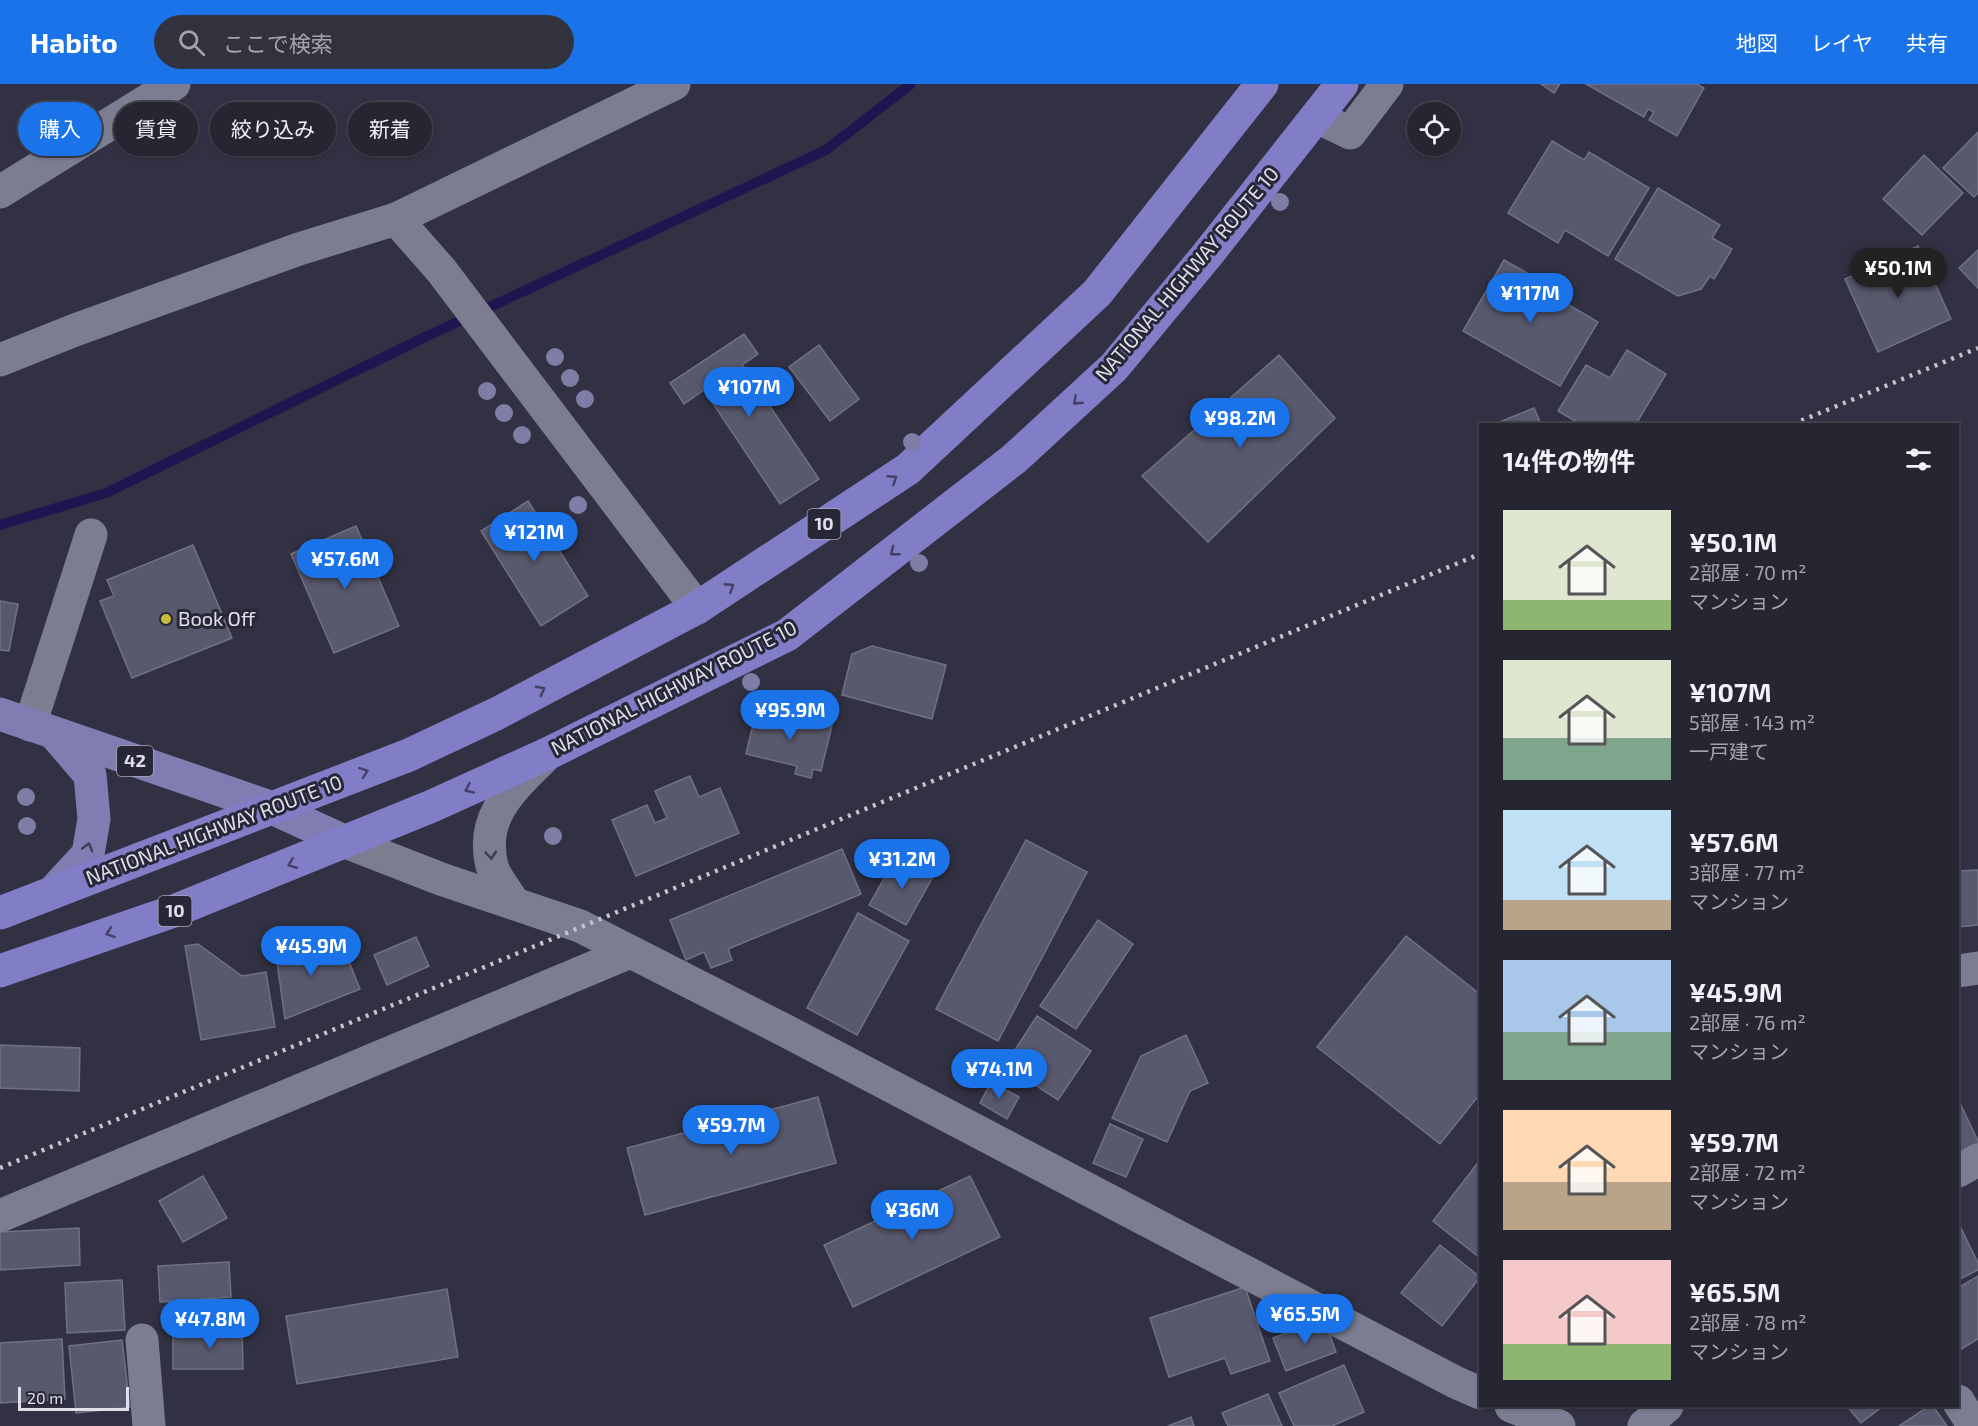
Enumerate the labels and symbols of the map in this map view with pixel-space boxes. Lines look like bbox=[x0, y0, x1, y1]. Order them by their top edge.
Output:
street label: NATIONAL HIGHWAY ROUTE 10 bbox=[1089, 161, 1283, 385]
pin: ¥50.1M bbox=[1849, 248, 1947, 299]
pin: ¥117M bbox=[1488, 273, 1572, 324]
pin: ¥107M bbox=[707, 367, 791, 418]
one-way arrow bbox=[1073, 394, 1084, 405]
pin: ¥98.2M bbox=[1191, 398, 1289, 449]
one-way arrow bbox=[886, 475, 897, 486]
road number: 10 bbox=[808, 509, 840, 539]
pin: ¥121M bbox=[492, 512, 576, 563]
pin: ¥57.6M bbox=[296, 539, 394, 590]
one-way arrow bbox=[889, 545, 900, 556]
one-way arrow bbox=[724, 582, 734, 594]
place label: Book Off bbox=[178, 606, 256, 630]
marker: Book Off bbox=[159, 612, 173, 626]
street label: NATIONAL HIGHWAY ROUTE 10 bbox=[547, 615, 800, 760]
one-way arrow bbox=[534, 686, 545, 697]
pin: ¥95.9M bbox=[741, 690, 839, 741]
road number: 42 bbox=[117, 746, 153, 776]
one-way arrow bbox=[358, 767, 369, 780]
street label: NATIONAL HIGHWAY ROUTE 10 bbox=[82, 769, 345, 889]
one-way arrow bbox=[464, 782, 475, 794]
pin: ¥31.2M bbox=[853, 839, 951, 890]
one-way arrow bbox=[81, 842, 93, 853]
one-way arrow bbox=[484, 850, 497, 859]
one-way arrow bbox=[287, 857, 298, 869]
road number: 10 bbox=[158, 896, 192, 926]
one-way arrow bbox=[105, 926, 115, 939]
pin: ¥45.9M bbox=[262, 926, 360, 977]
pin: ¥74.1M bbox=[950, 1049, 1048, 1100]
pin: ¥59.7M bbox=[682, 1105, 780, 1156]
pin: ¥36M bbox=[876, 1190, 948, 1241]
pin: ¥65.5M bbox=[1256, 1294, 1354, 1345]
pin: ¥47.8M bbox=[161, 1299, 259, 1350]
scale bar bbox=[18, 1384, 129, 1412]

